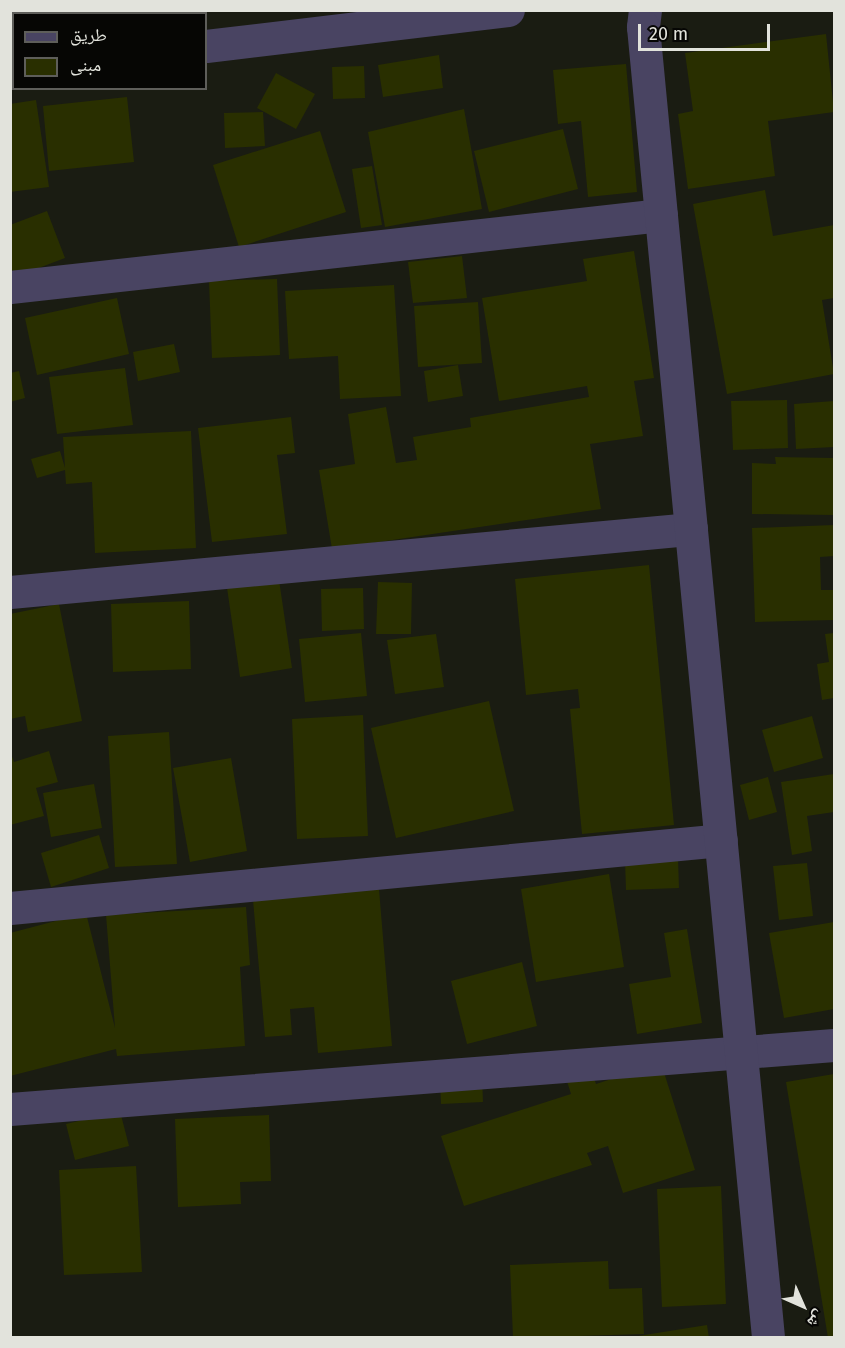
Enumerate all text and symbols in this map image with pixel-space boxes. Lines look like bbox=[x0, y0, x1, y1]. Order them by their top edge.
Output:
legend bbox=[12, 12, 207, 90]
scale bar bbox=[641, 12, 773, 50]
text: 20 m bbox=[649, 23, 688, 45]
text: طريق bbox=[70, 24, 107, 46]
text: مبنى bbox=[70, 54, 101, 76]
north arrow bbox=[773, 1276, 833, 1336]
text: ش bbox=[803, 1306, 829, 1332]

